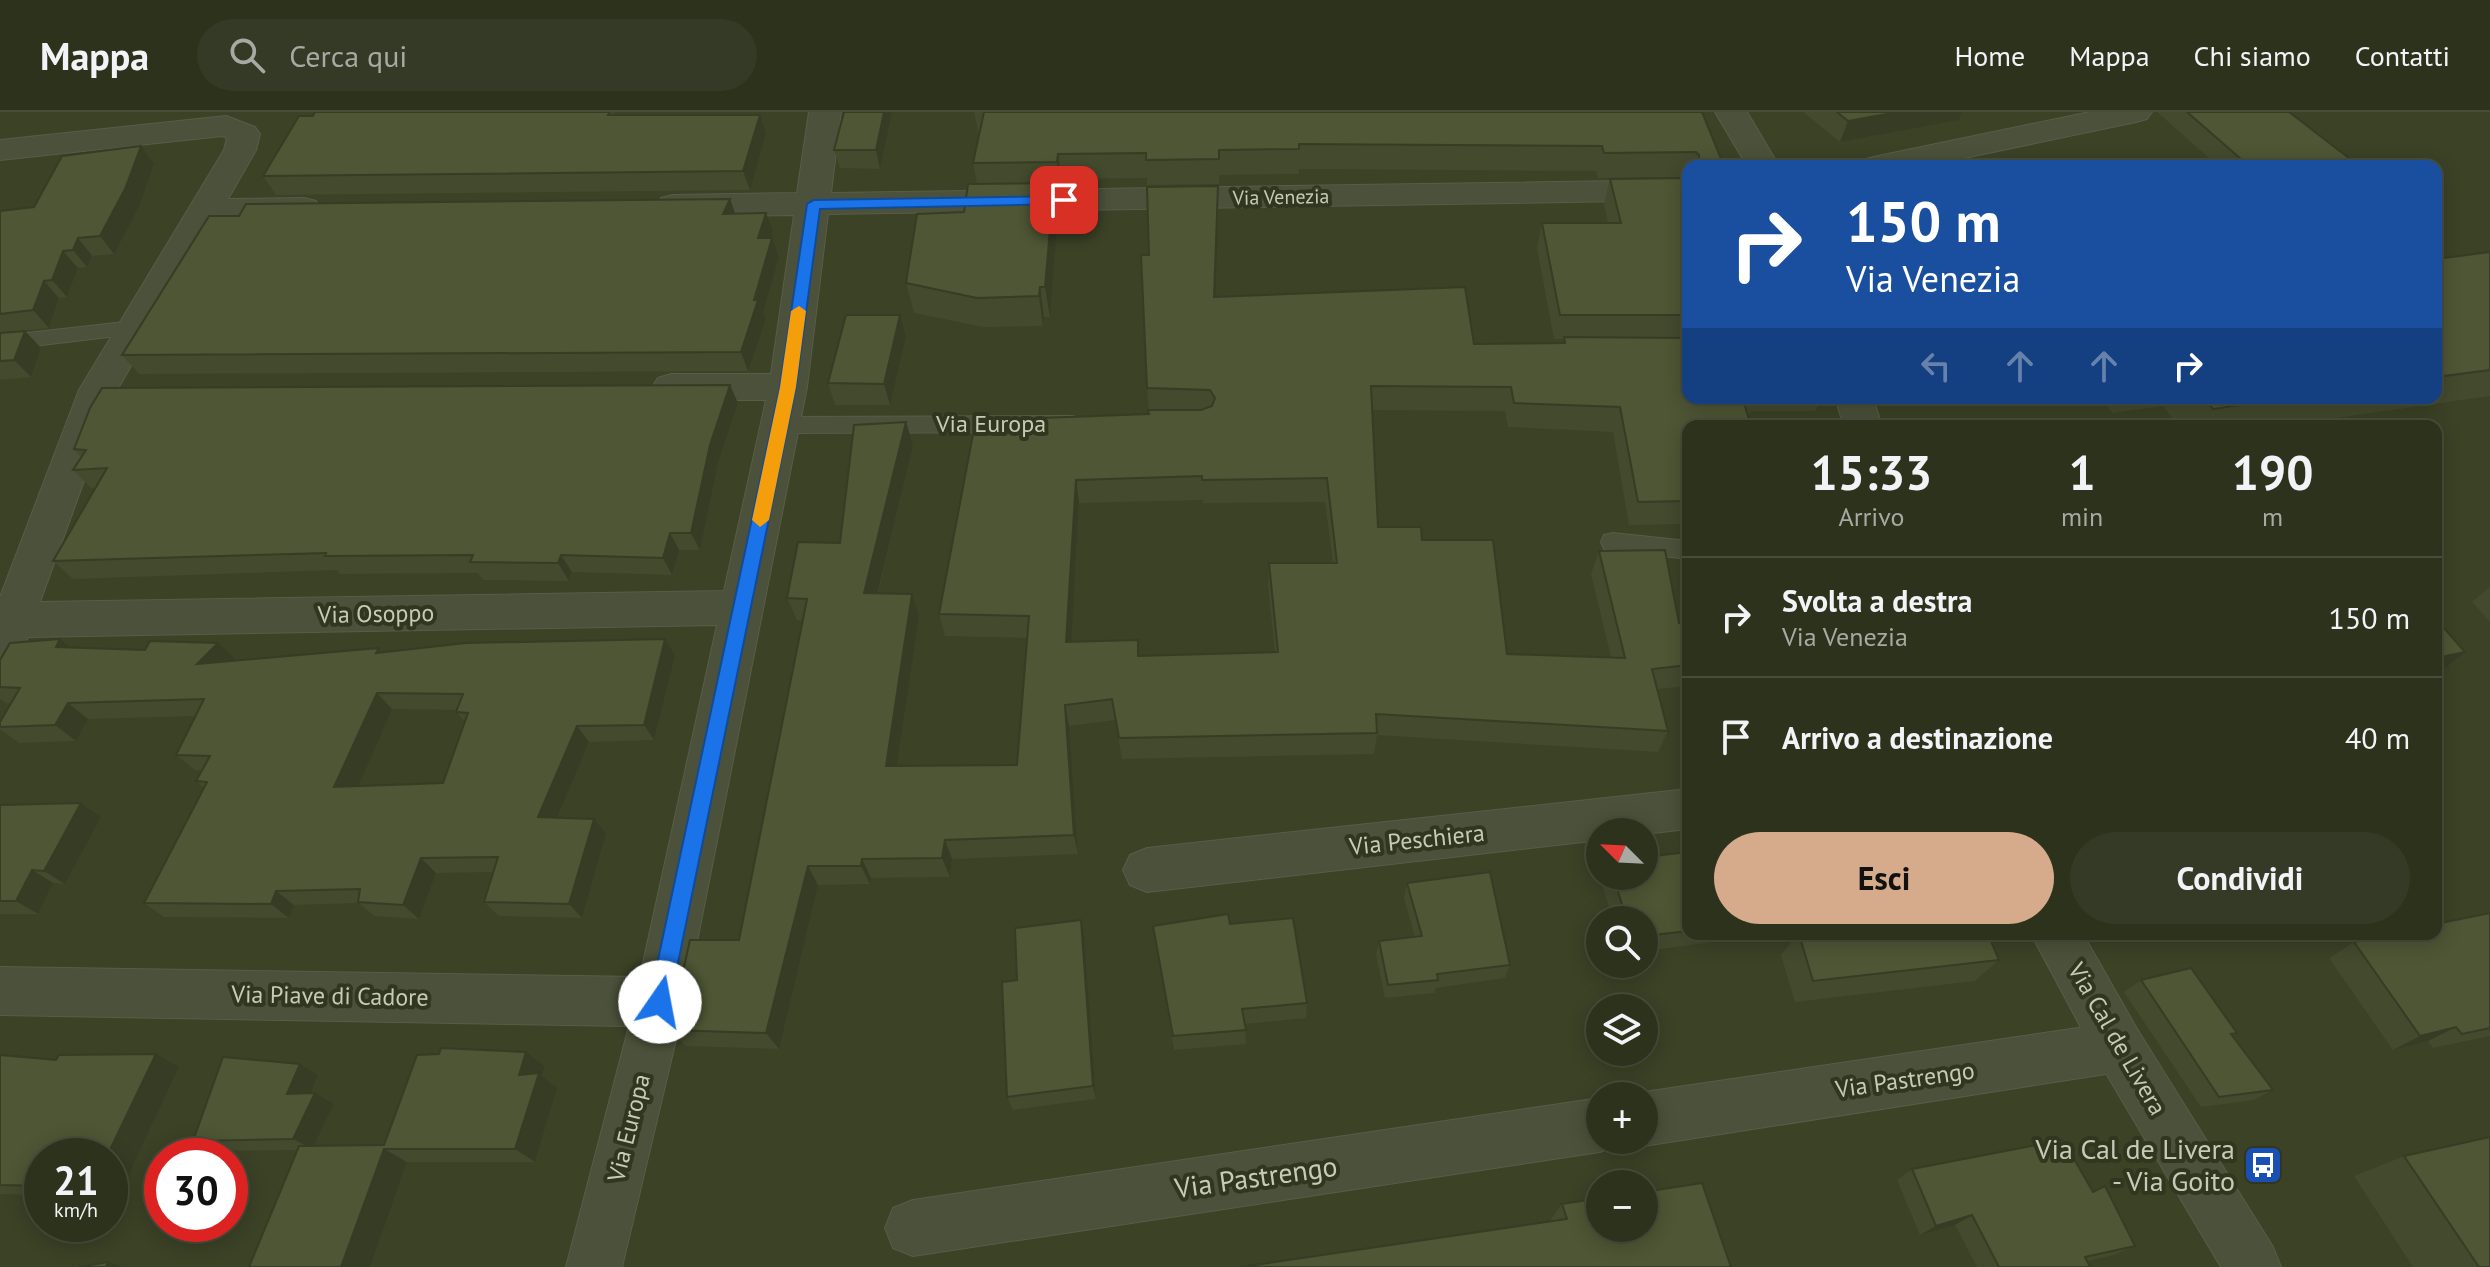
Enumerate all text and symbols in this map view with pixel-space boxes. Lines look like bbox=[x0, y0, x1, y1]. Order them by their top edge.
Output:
search box bbox=[197, 19, 757, 91]
text: Mappa bbox=[40, 31, 149, 80]
icon: search bbox=[225, 33, 269, 77]
text: Cerca qui bbox=[289, 36, 407, 75]
text: Home bbox=[1955, 37, 2025, 74]
text: Mappa bbox=[2069, 37, 2150, 74]
text: Chi siamo bbox=[2194, 37, 2311, 74]
text: Contatti bbox=[2355, 37, 2450, 74]
pin bbox=[1030, 166, 1098, 234]
icon: arrive bbox=[1042, 178, 1086, 222]
street label: Via Venezia bbox=[1231, 183, 1330, 211]
text: 150 m bbox=[1846, 185, 2001, 257]
icon: right bbox=[1714, 192, 1818, 296]
text: Via Venezia bbox=[1846, 255, 2020, 302]
icon: left bbox=[1914, 344, 1958, 388]
icon: ahead bbox=[1998, 344, 2042, 388]
icon: ahead bbox=[2082, 344, 2126, 388]
icon: right bbox=[2166, 344, 2210, 388]
street label: Via Europa bbox=[935, 408, 1046, 439]
text: 15:33 bbox=[1811, 441, 1932, 503]
text: 1 bbox=[2068, 441, 2096, 503]
text: 190 bbox=[2232, 441, 2313, 503]
text: Arrivo bbox=[1838, 500, 1904, 533]
text: min bbox=[2061, 500, 2103, 533]
text: m bbox=[2262, 500, 2283, 533]
text: Svolta a destra bbox=[1782, 581, 1972, 620]
icon: right bbox=[1714, 595, 1758, 639]
street label: Via Osoppo bbox=[316, 597, 435, 630]
text: 150 m bbox=[2329, 598, 2410, 637]
text: Via Venezia bbox=[1782, 620, 1908, 653]
icon: arrive bbox=[1714, 715, 1758, 759]
text: Arrivo a destinazione bbox=[1782, 718, 2053, 757]
text: 40 m bbox=[2345, 718, 2410, 757]
street label: Via Peschiera bbox=[1347, 817, 1486, 862]
north arrow bbox=[1586, 818, 1658, 890]
map controls bbox=[1586, 818, 1658, 1242]
button: Esci bbox=[1714, 832, 2054, 924]
button: Condividi bbox=[2070, 832, 2410, 924]
button: search bbox=[1586, 906, 1658, 978]
street label: Via Cal de Livera bbox=[2061, 956, 2174, 1121]
position arrow bbox=[618, 960, 702, 1044]
street label: Via Piave di Cadore bbox=[230, 978, 429, 1013]
button: layers bbox=[1586, 994, 1658, 1066]
street label: Via Pastrengo bbox=[1832, 1054, 1977, 1105]
street label: Via Europa bbox=[600, 1071, 657, 1186]
button: + bbox=[1586, 1082, 1658, 1154]
place label: Via Cal de Livera - Via Goito bbox=[2035, 1130, 2235, 1199]
speed limit sign: 30 bbox=[144, 1138, 248, 1242]
bus stop icon: Via Cal de Livera - Via Goito bbox=[2242, 1144, 2284, 1186]
street label: Via Pastrengo bbox=[1171, 1147, 1340, 1206]
text: 21 bbox=[53, 1154, 99, 1206]
button: − bbox=[1586, 1170, 1658, 1242]
text: km/h bbox=[54, 1197, 98, 1223]

